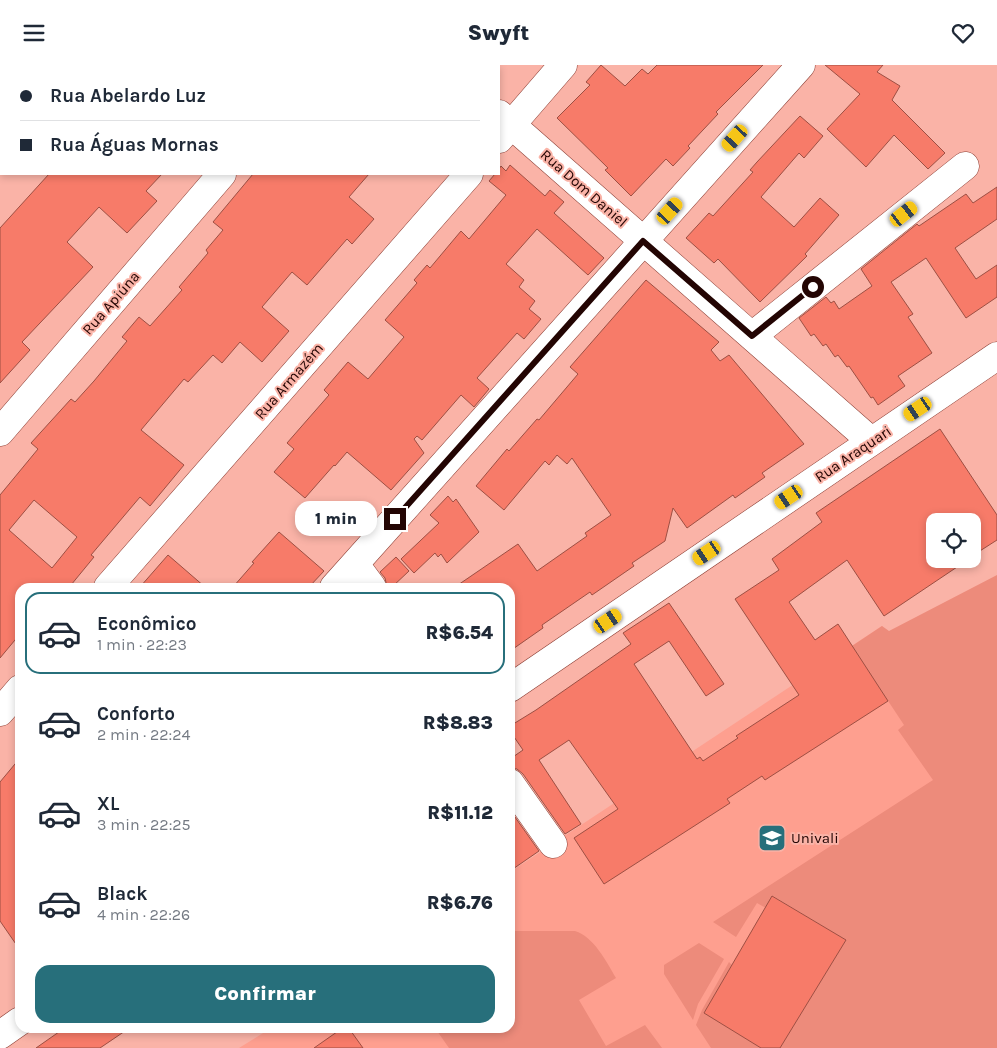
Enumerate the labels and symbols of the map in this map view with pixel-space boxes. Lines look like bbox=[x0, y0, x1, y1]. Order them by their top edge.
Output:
car bbox=[719, 122, 750, 154]
street label: Rua Dom Daniel bbox=[537, 145, 631, 231]
car bbox=[654, 195, 685, 227]
car bbox=[887, 199, 920, 229]
street label: Rua Apiúna bbox=[79, 268, 143, 338]
route start bbox=[802, 276, 824, 298]
street label: Rua Armazém bbox=[251, 339, 327, 423]
car bbox=[901, 394, 934, 424]
street label: Rua Araquari bbox=[811, 422, 895, 486]
car bbox=[772, 482, 805, 512]
callout: 1 min bbox=[295, 501, 378, 537]
route end bbox=[384, 508, 406, 530]
car bbox=[690, 538, 723, 568]
car bbox=[591, 606, 624, 636]
school or university icon: Univali bbox=[757, 823, 787, 853]
place label: Univali bbox=[791, 829, 839, 847]

